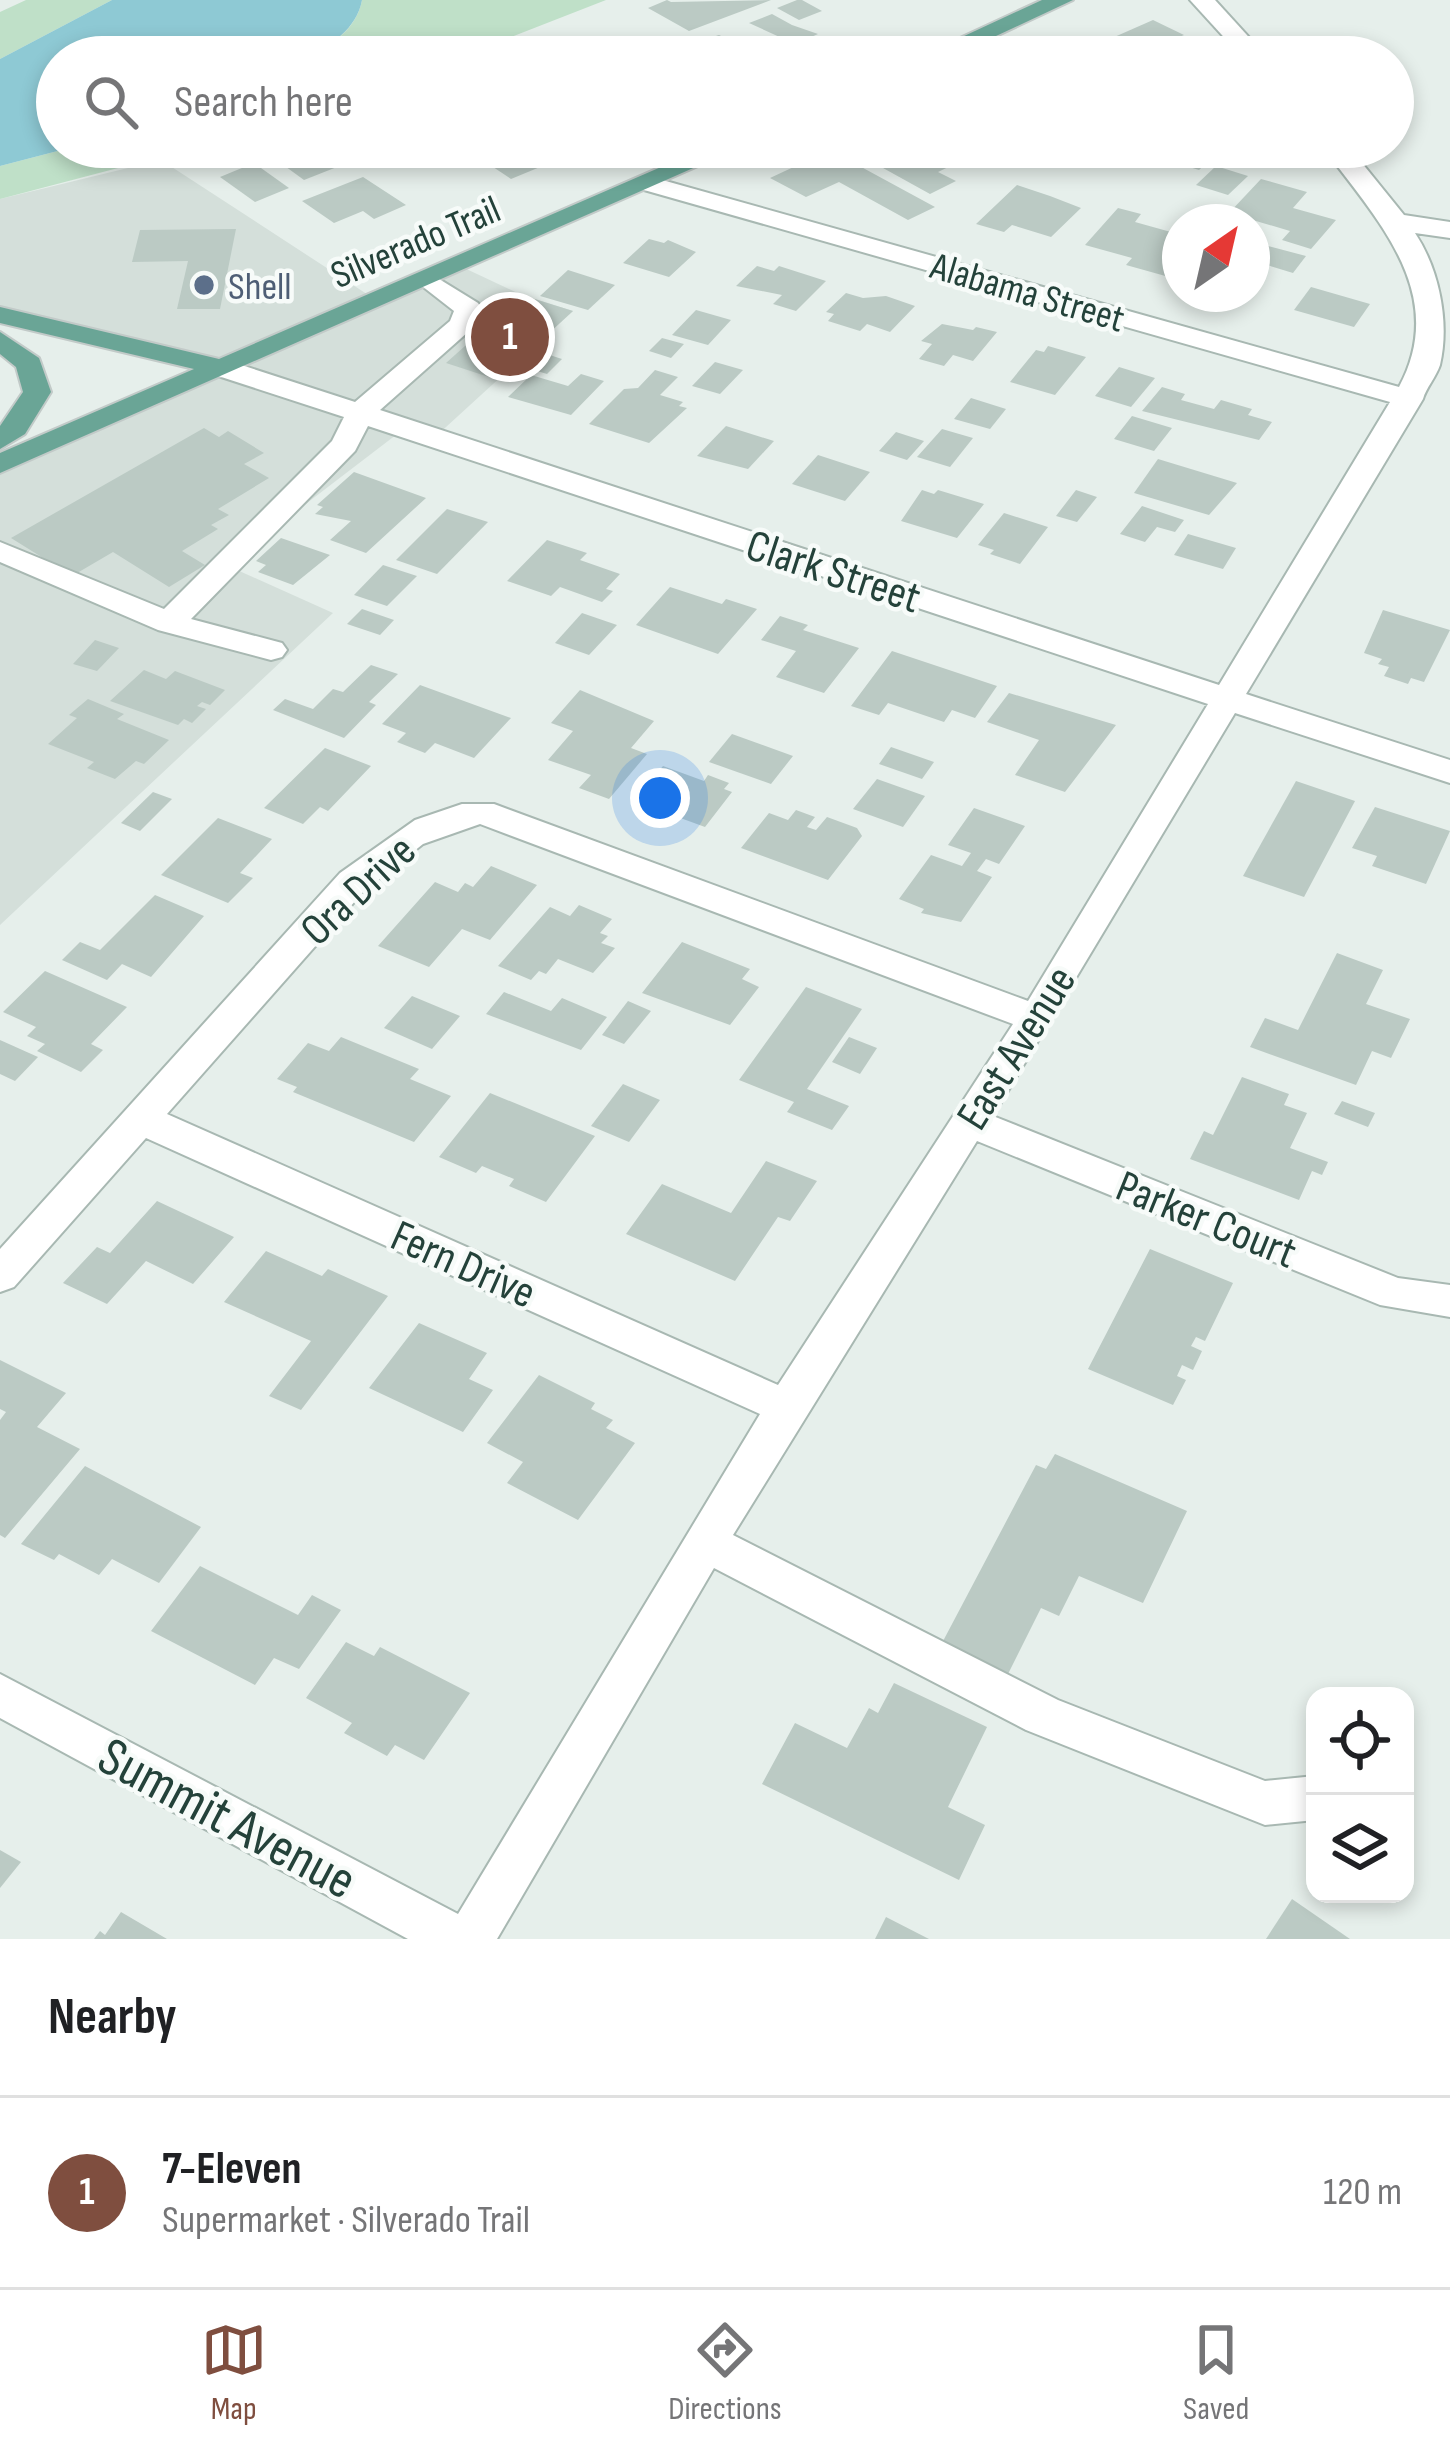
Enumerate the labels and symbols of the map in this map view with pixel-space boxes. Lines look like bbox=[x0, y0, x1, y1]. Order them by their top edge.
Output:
street label: Silverado Trail bbox=[324, 187, 508, 300]
north arrow bbox=[1162, 204, 1270, 312]
street label: Alabama Street bbox=[924, 243, 1130, 343]
place label: Shell bbox=[228, 264, 292, 311]
marker: Shell bbox=[191, 272, 217, 298]
pin: 1 bbox=[471, 292, 549, 382]
street label: Clark Street bbox=[739, 518, 927, 626]
your location bbox=[630, 768, 690, 828]
street label: Ora Drive bbox=[290, 824, 428, 958]
street label: East Avenue bbox=[946, 956, 1089, 1140]
street label: Parker Court bbox=[1108, 1159, 1304, 1281]
street label: Fern Drive bbox=[382, 1209, 544, 1321]
street label: Summit Avenue bbox=[87, 1724, 367, 1914]

